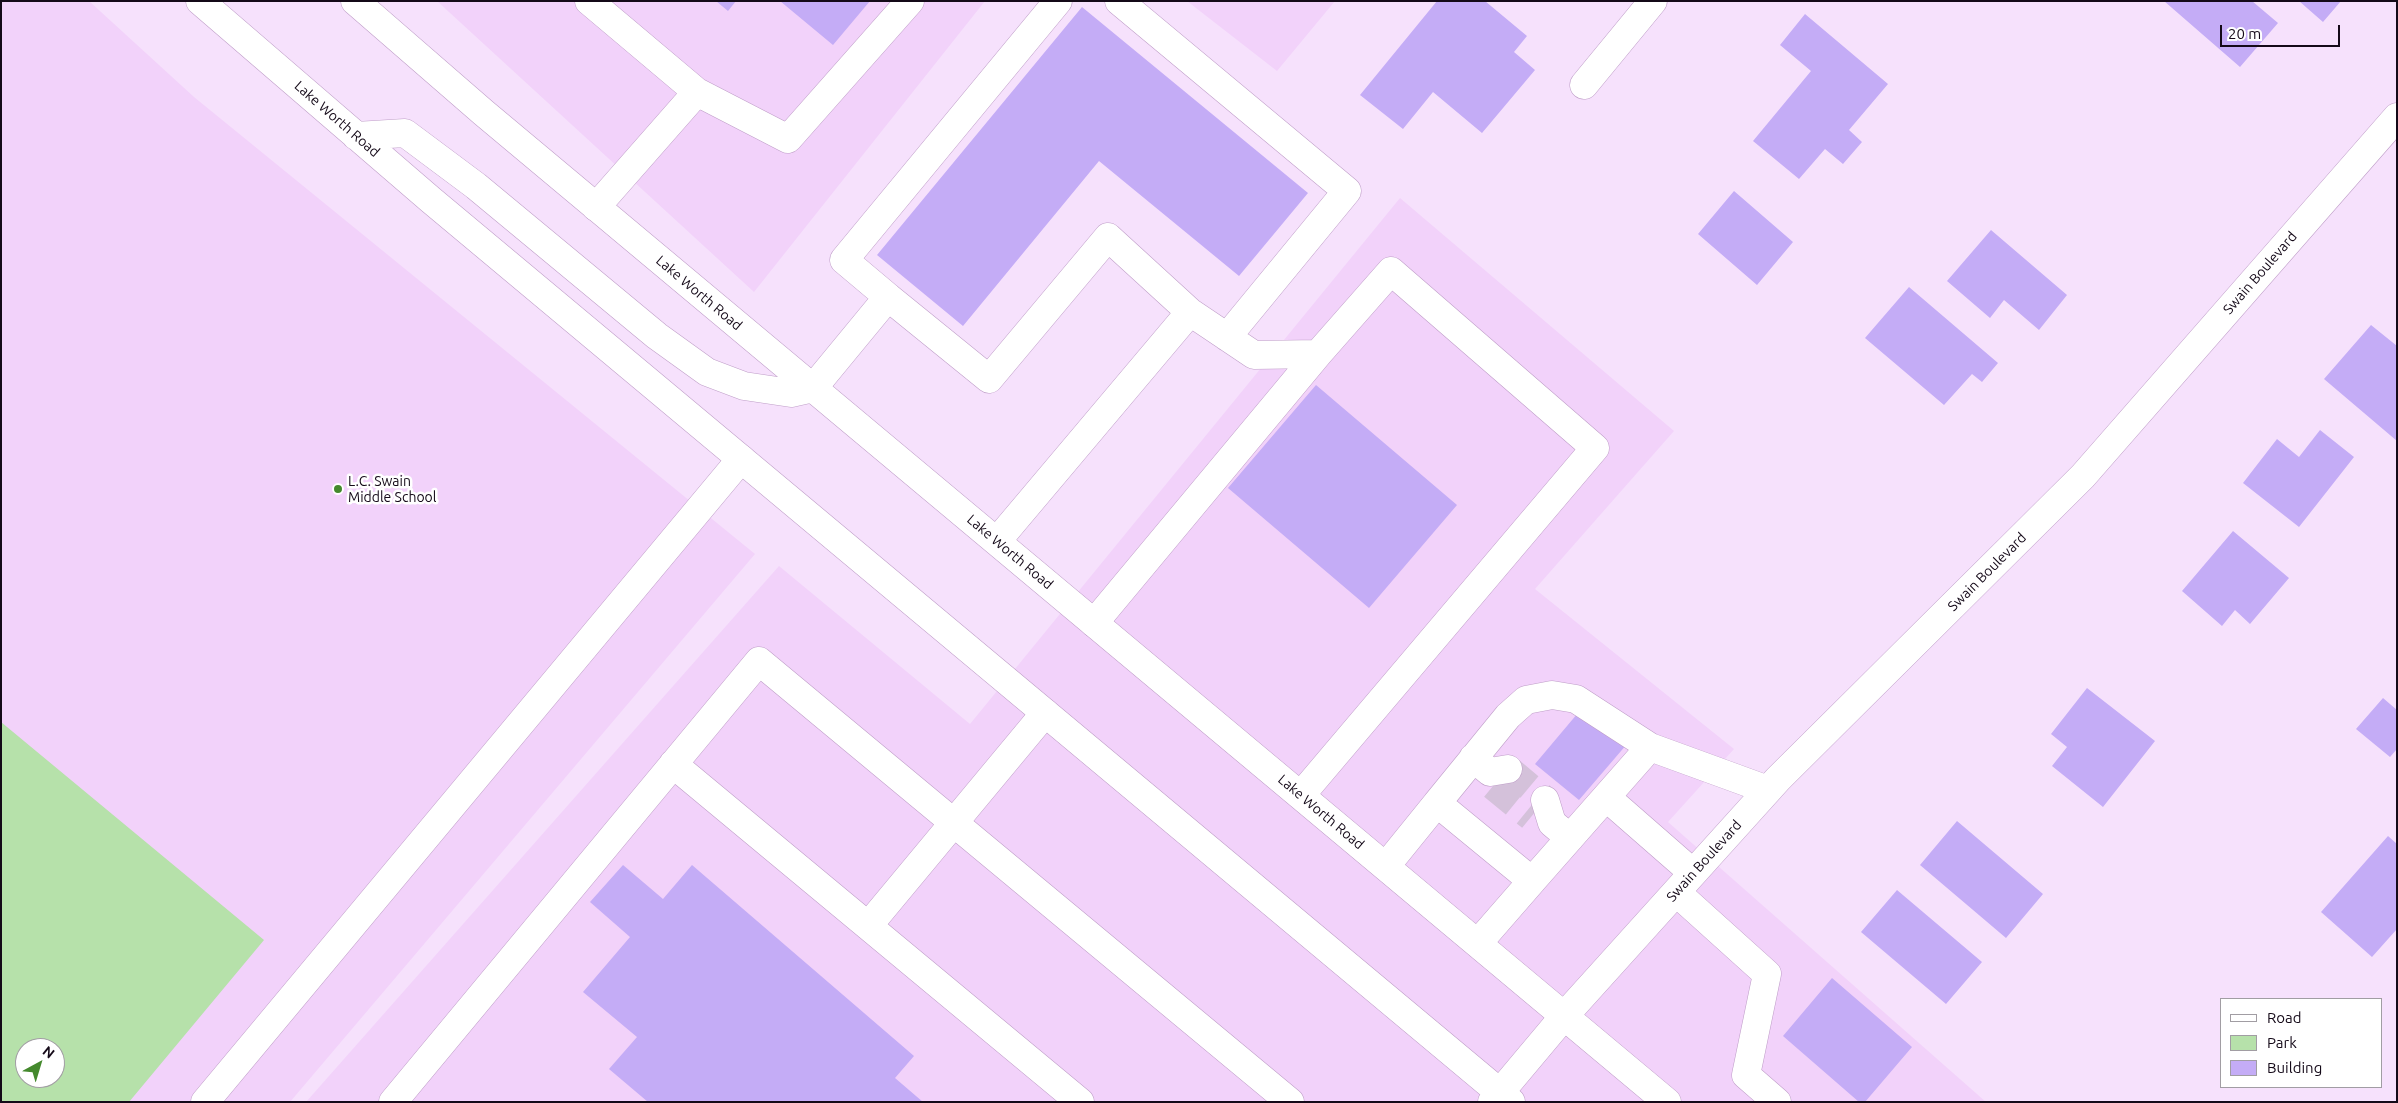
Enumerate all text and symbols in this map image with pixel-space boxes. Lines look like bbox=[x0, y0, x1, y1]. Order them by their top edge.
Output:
scale bar bbox=[2223, 15, 2343, 47]
text: 20 m bbox=[2228, 25, 2261, 42]
street label: Lake Worth Road bbox=[291, 77, 383, 161]
street label: Swain Boulevard bbox=[2220, 228, 2300, 318]
street label: Lake Worth Road bbox=[652, 252, 746, 334]
place label: L.C. Swain Middle School bbox=[348, 473, 436, 506]
marker: L.C. Swain Middle School bbox=[332, 483, 344, 495]
street label: Lake Worth Road bbox=[963, 511, 1057, 593]
street label: Swain Boulevard bbox=[1944, 529, 2030, 615]
street label: Lake Worth Road bbox=[1274, 771, 1368, 853]
street label: Swain Boulevard bbox=[1663, 817, 1745, 905]
legend bbox=[2220, 998, 2383, 1088]
text: Road bbox=[2267, 1009, 2302, 1026]
text: Park bbox=[2267, 1034, 2297, 1051]
north arrow bbox=[15, 1038, 65, 1088]
text: N bbox=[40, 1043, 58, 1062]
text: Building bbox=[2267, 1059, 2322, 1076]

